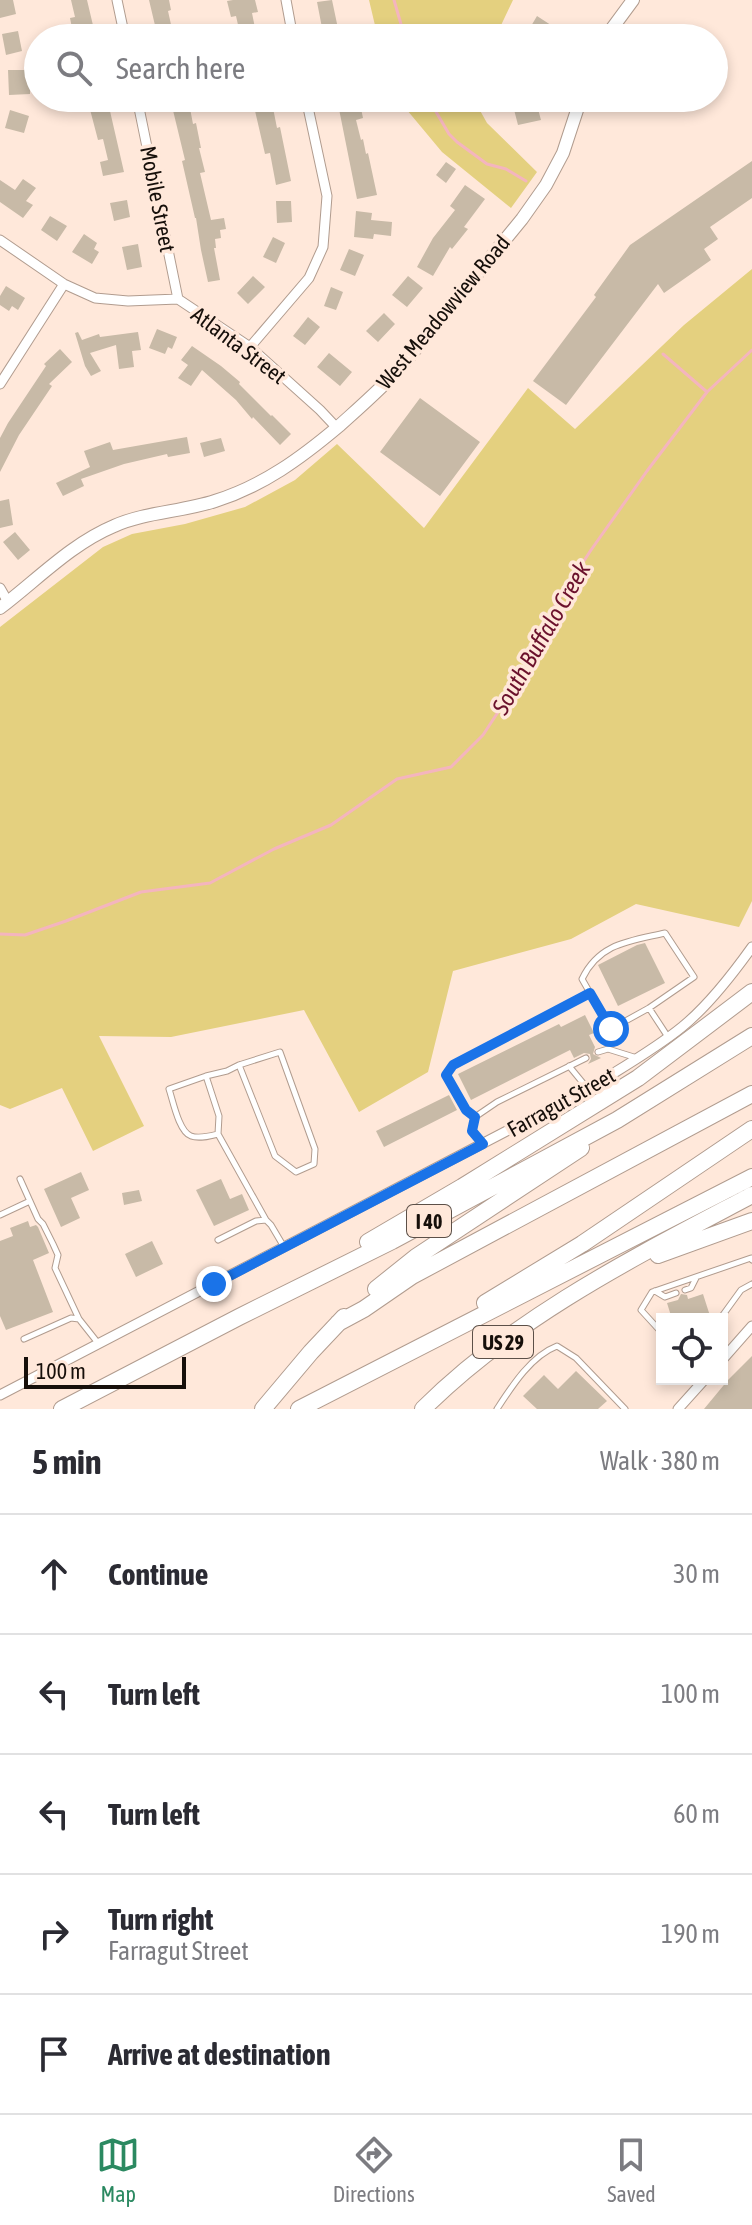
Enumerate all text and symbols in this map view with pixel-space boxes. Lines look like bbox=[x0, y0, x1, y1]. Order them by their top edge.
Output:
search box bbox=[24, 24, 728, 112]
icon: search bbox=[52, 46, 96, 90]
text: Search here bbox=[116, 51, 245, 85]
street label: Mobile Street bbox=[135, 144, 181, 254]
street label: West Meadowview Road bbox=[371, 230, 515, 394]
street label: Atlanta Street bbox=[187, 301, 291, 389]
water label: South Buffalo Creek bbox=[486, 557, 596, 720]
route start bbox=[593, 1011, 629, 1047]
street label: Farragut Street bbox=[503, 1062, 619, 1142]
road number: I 40 bbox=[407, 1205, 451, 1237]
route end bbox=[196, 1266, 232, 1302]
map controls bbox=[656, 1313, 728, 1385]
button: locate bbox=[656, 1313, 728, 1385]
road number: US 29 bbox=[473, 1326, 533, 1358]
scale bar bbox=[24, 1353, 186, 1389]
text: 100 m bbox=[36, 1358, 86, 1384]
text: 5 min bbox=[32, 1442, 101, 1481]
text: Walk · 380 m bbox=[600, 1446, 720, 1476]
icon: ahead bbox=[32, 1552, 76, 1596]
text: Continue bbox=[108, 1557, 208, 1591]
text: 30 m bbox=[673, 1559, 720, 1589]
icon: left bbox=[32, 1672, 76, 1716]
text: Turn left bbox=[108, 1677, 200, 1711]
text: 100 m bbox=[661, 1679, 720, 1709]
icon: left bbox=[32, 1792, 76, 1836]
text: Turn left bbox=[108, 1797, 200, 1831]
text: 60 m bbox=[673, 1799, 720, 1829]
text: Turn right bbox=[108, 1902, 214, 1936]
icon: right bbox=[32, 1912, 76, 1956]
text: 190 m bbox=[661, 1919, 720, 1949]
text: Farragut Street bbox=[108, 1936, 249, 1966]
icon: arrive bbox=[32, 2032, 76, 2076]
text: Arrive at destination bbox=[108, 2037, 330, 2071]
tab: Map bbox=[96, 2133, 140, 2207]
tab: Directions bbox=[333, 2133, 415, 2207]
tab: Saved bbox=[607, 2133, 656, 2207]

